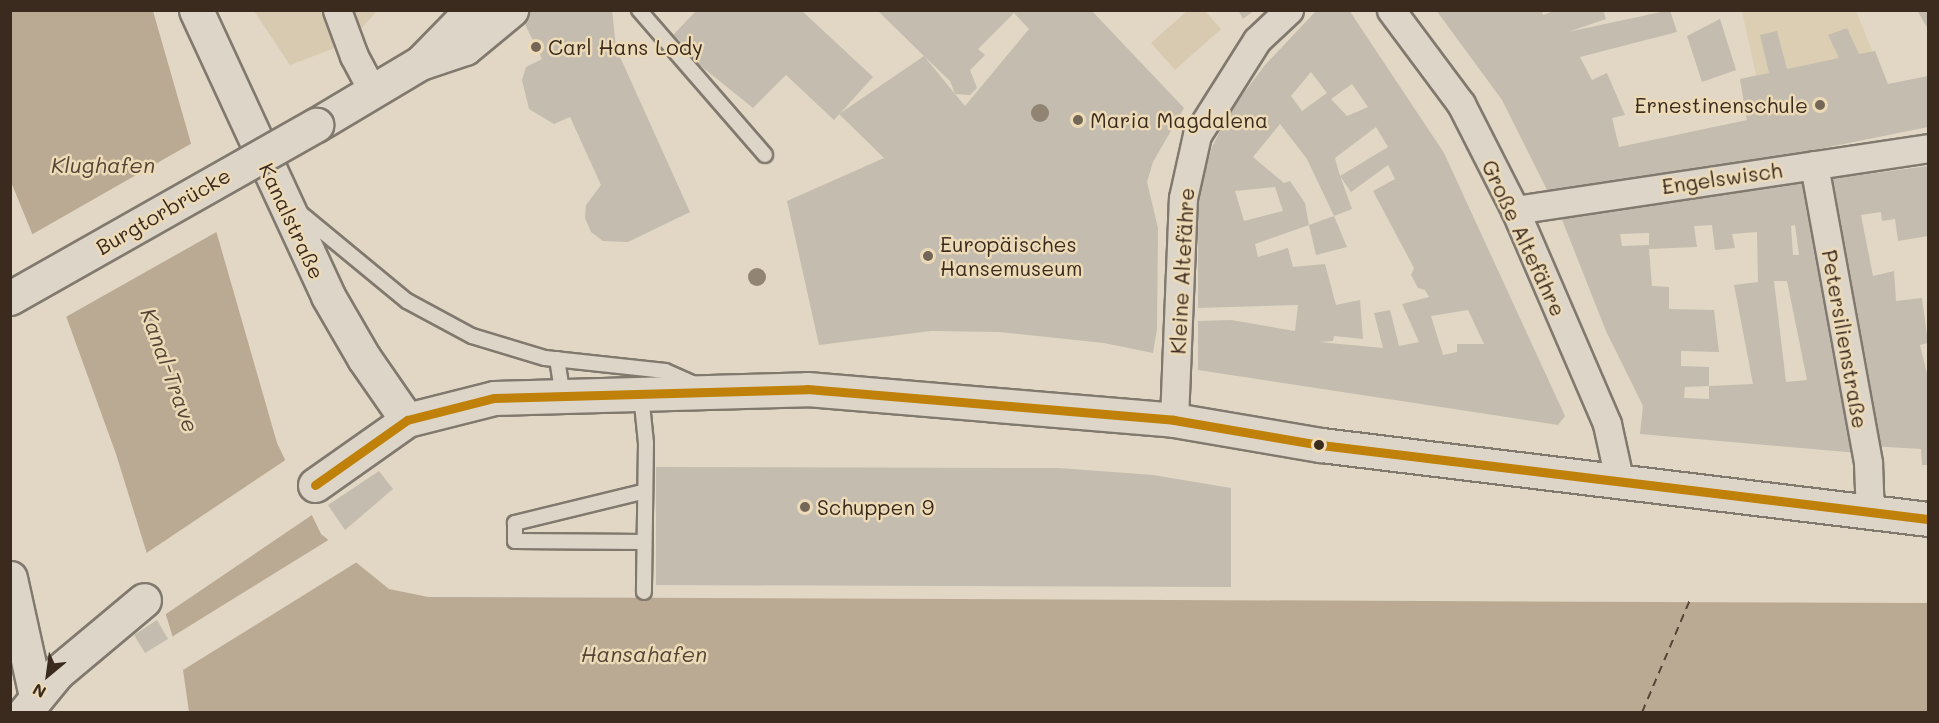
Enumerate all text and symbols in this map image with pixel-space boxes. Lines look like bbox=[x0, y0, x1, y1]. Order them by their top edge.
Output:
place label: Carl Hans Lody bbox=[548, 34, 703, 60]
marker: Carl Hans Lody bbox=[529, 40, 543, 54]
place label: Ernestinenschule bbox=[1634, 92, 1808, 118]
marker: Ernestinenschule bbox=[1813, 98, 1827, 112]
place label: Maria Magdalena bbox=[1090, 107, 1268, 133]
marker: Maria Magdalena bbox=[1071, 113, 1085, 127]
water label: Klughafen bbox=[51, 152, 155, 178]
street label: Große Altefähre bbox=[1477, 156, 1571, 320]
street label: Engelswisch bbox=[1660, 157, 1784, 199]
street label: Kanalstraße bbox=[254, 159, 330, 283]
street label: Burgtorbrücke bbox=[91, 162, 235, 260]
street label: Kleine Altefähre bbox=[1165, 187, 1199, 355]
place label: Europäisches Hansemuseum bbox=[940, 231, 1083, 281]
street label: Petersilienstraße bbox=[1817, 248, 1873, 430]
marker: Europäisches Hansemuseum bbox=[921, 249, 935, 263]
water label: Kanal-Trave bbox=[135, 304, 205, 436]
unlabelled marker bbox=[1313, 439, 1325, 451]
place label: Schuppen 9 bbox=[817, 494, 934, 520]
marker: Schuppen 9 bbox=[798, 500, 812, 514]
water label: Hansahafen bbox=[581, 641, 707, 667]
north arrow bbox=[18, 645, 78, 705]
text: N bbox=[29, 679, 49, 703]

